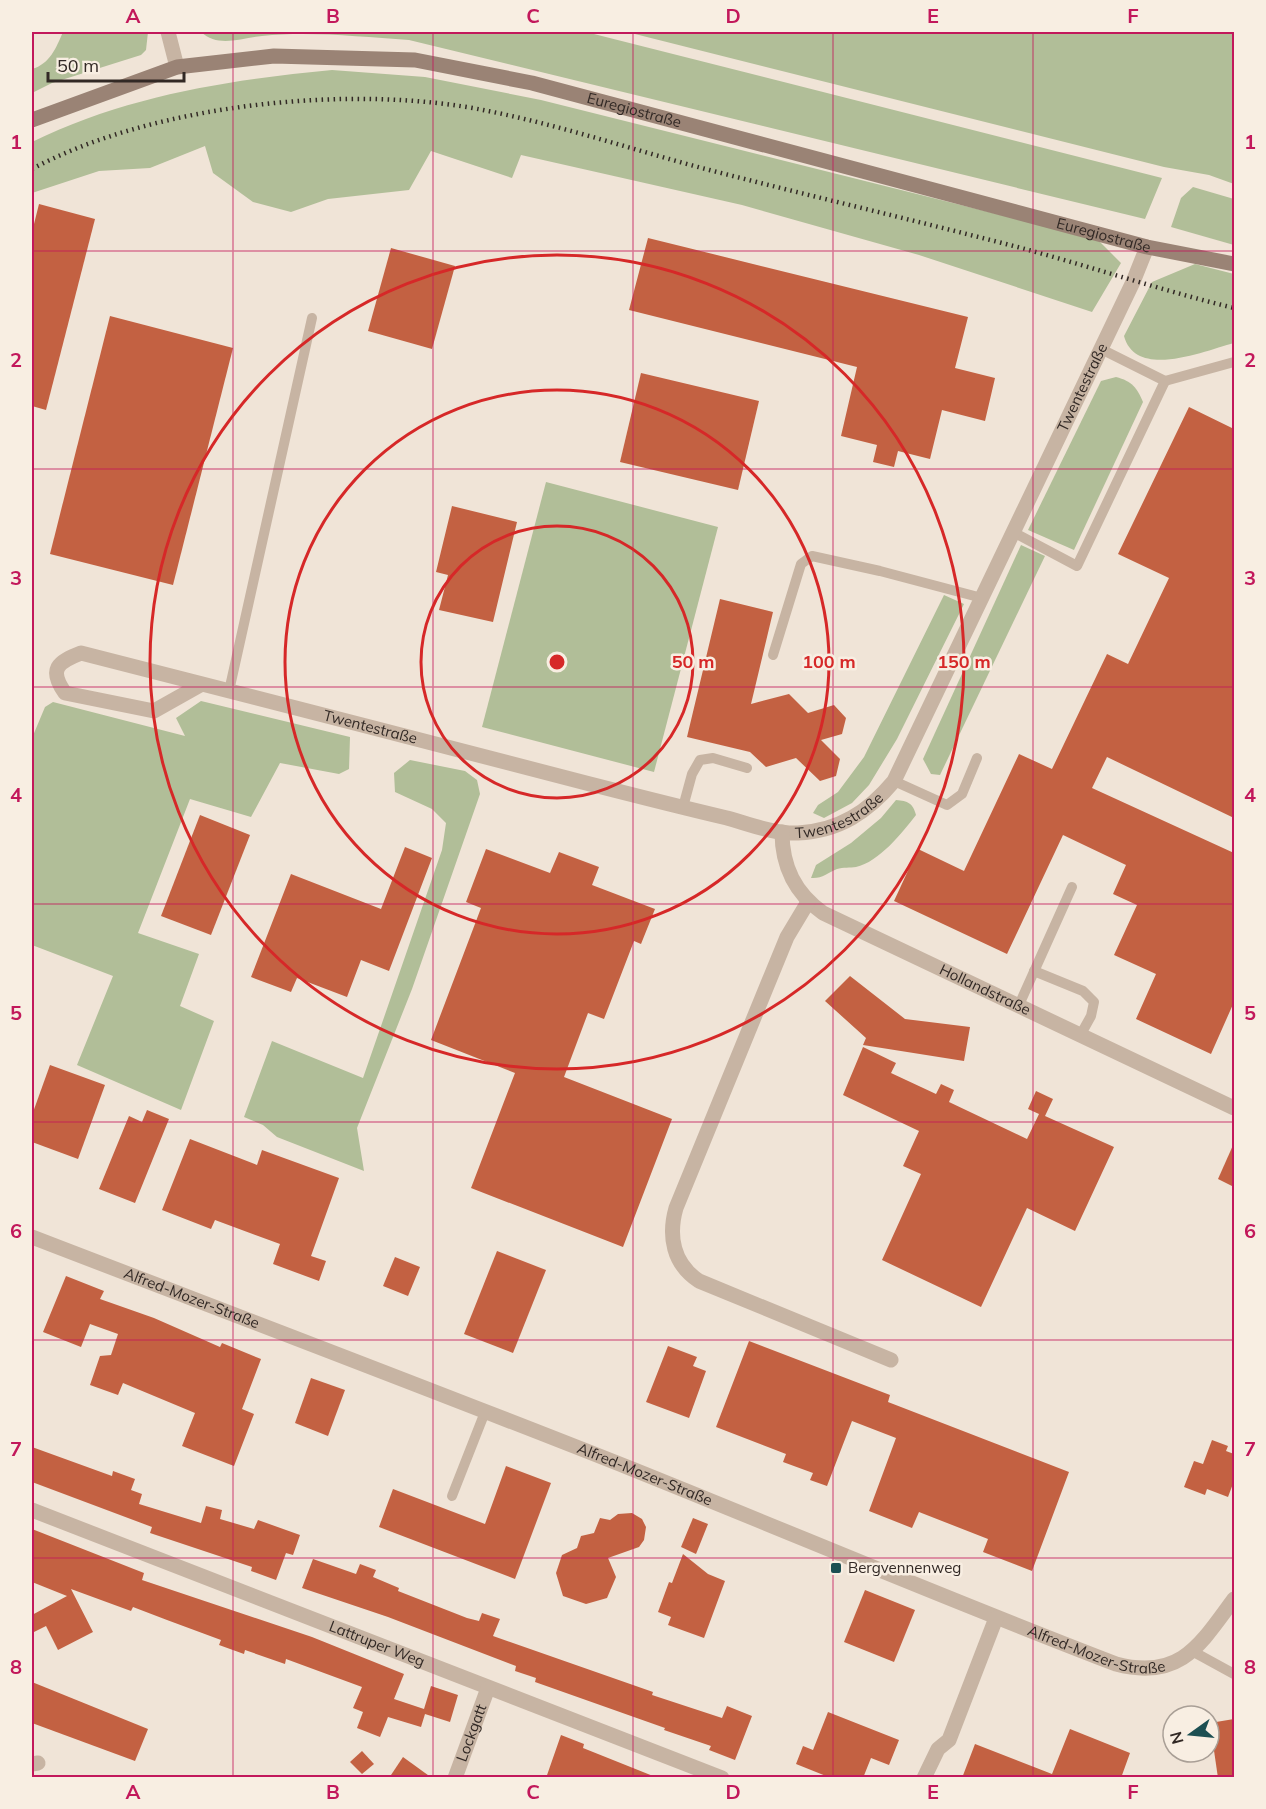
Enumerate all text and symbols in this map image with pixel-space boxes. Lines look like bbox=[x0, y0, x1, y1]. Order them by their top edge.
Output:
text: A bbox=[126, 3, 141, 28]
text: B bbox=[326, 3, 340, 28]
text: C bbox=[526, 3, 540, 28]
text: D bbox=[725, 3, 741, 28]
text: E bbox=[927, 3, 939, 28]
text: F bbox=[1127, 3, 1139, 28]
scale bar bbox=[48, 45, 184, 83]
text: 50 m bbox=[57, 54, 99, 77]
street label: Euregiostraße bbox=[585, 88, 684, 131]
text: 1 bbox=[10, 129, 22, 154]
text: 1 bbox=[1244, 129, 1256, 154]
street label: Euregiostraße bbox=[1055, 213, 1153, 257]
street label: Twentestraße bbox=[1053, 340, 1111, 435]
text: 2 bbox=[10, 347, 22, 372]
text: 2 bbox=[1244, 347, 1256, 372]
text: 3 bbox=[10, 565, 22, 590]
text: 3 bbox=[1244, 565, 1256, 590]
text: 50 m bbox=[672, 650, 714, 673]
text: 100 m bbox=[802, 650, 856, 673]
text: 150 m bbox=[937, 650, 991, 673]
centre of rings bbox=[547, 652, 567, 672]
street label: Twentestraße bbox=[322, 705, 419, 748]
text: 4 bbox=[10, 782, 22, 807]
text: 4 bbox=[1244, 782, 1256, 807]
street label: Twentestraße bbox=[794, 788, 887, 842]
street label: Hollandstraße bbox=[937, 960, 1034, 1019]
text: 5 bbox=[10, 1000, 22, 1025]
text: 5 bbox=[1244, 1000, 1256, 1025]
text: 6 bbox=[10, 1218, 22, 1243]
text: 6 bbox=[1244, 1218, 1256, 1243]
street label: Alfred-Mozer-Straße bbox=[121, 1263, 262, 1332]
text: 7 bbox=[10, 1436, 22, 1461]
text: 7 bbox=[1244, 1436, 1256, 1461]
street label: Alfred-Mozer-Straße bbox=[575, 1438, 715, 1509]
place label: Bergvennenweg bbox=[848, 1558, 961, 1577]
marker: Bergvennenweg bbox=[829, 1561, 843, 1575]
street label: Lattruper Weg bbox=[326, 1616, 428, 1671]
street label: Alfred-Mozer-Straße bbox=[1025, 1621, 1167, 1677]
text: 8 bbox=[10, 1654, 22, 1679]
text: 8 bbox=[1244, 1654, 1256, 1679]
street label: Lockgatt bbox=[452, 1701, 490, 1764]
north arrow bbox=[1161, 1704, 1221, 1764]
text: N bbox=[1165, 1729, 1188, 1746]
text: A bbox=[126, 1779, 141, 1804]
text: B bbox=[326, 1779, 340, 1804]
text: C bbox=[526, 1779, 540, 1804]
text: D bbox=[725, 1779, 741, 1804]
text: E bbox=[927, 1779, 939, 1804]
text: F bbox=[1127, 1779, 1139, 1804]

